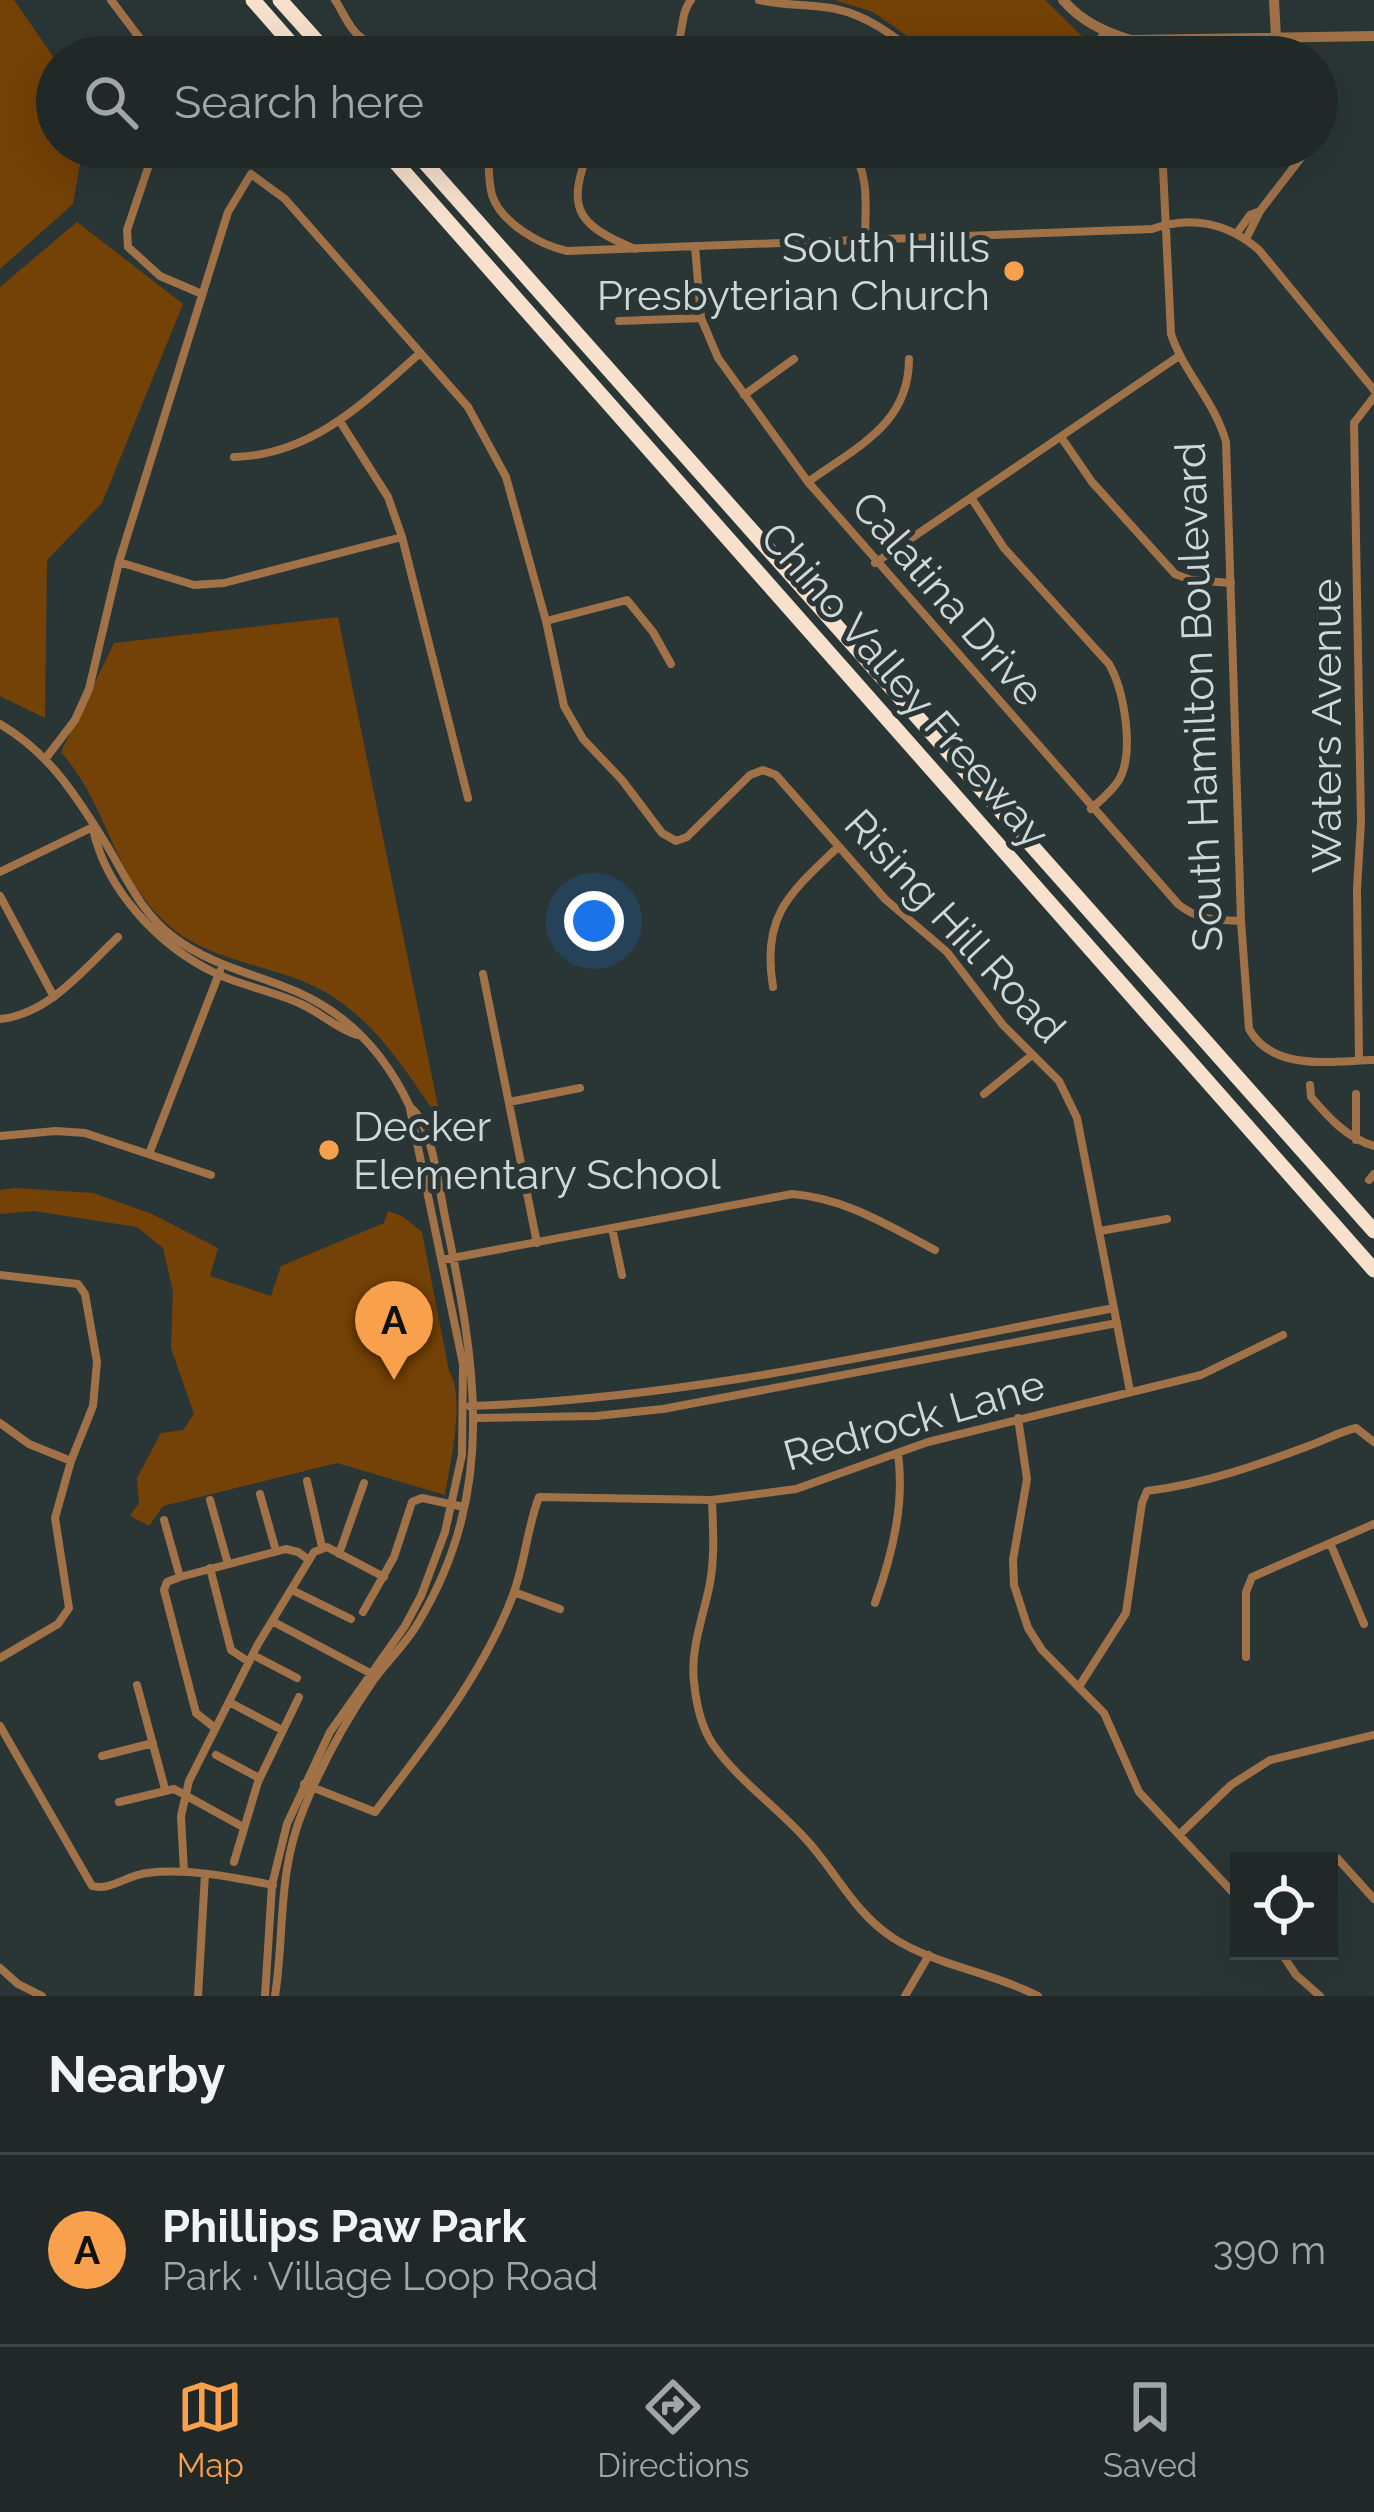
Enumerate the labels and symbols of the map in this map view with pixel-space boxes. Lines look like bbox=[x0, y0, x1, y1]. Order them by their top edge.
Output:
place label: South Hills Presbyterian Church bbox=[597, 223, 990, 320]
marker: South Hills Presbyterian Church bbox=[1001, 258, 1027, 284]
street label: South Hamilton Boulevard bbox=[1166, 441, 1232, 953]
street label: Calatina Drive bbox=[842, 482, 1054, 716]
street label: Chino Valley Freeway bbox=[751, 513, 1059, 857]
street label: Waters Avenue bbox=[1302, 579, 1351, 873]
street label: Rising Hill Road bbox=[835, 800, 1075, 1052]
your location bbox=[564, 891, 624, 951]
place label: Decker Elementary School bbox=[353, 1102, 721, 1199]
marker: Decker Elementary School bbox=[316, 1137, 342, 1163]
pin: A bbox=[355, 1281, 433, 1380]
street label: Redrock Lane bbox=[778, 1359, 1050, 1481]

